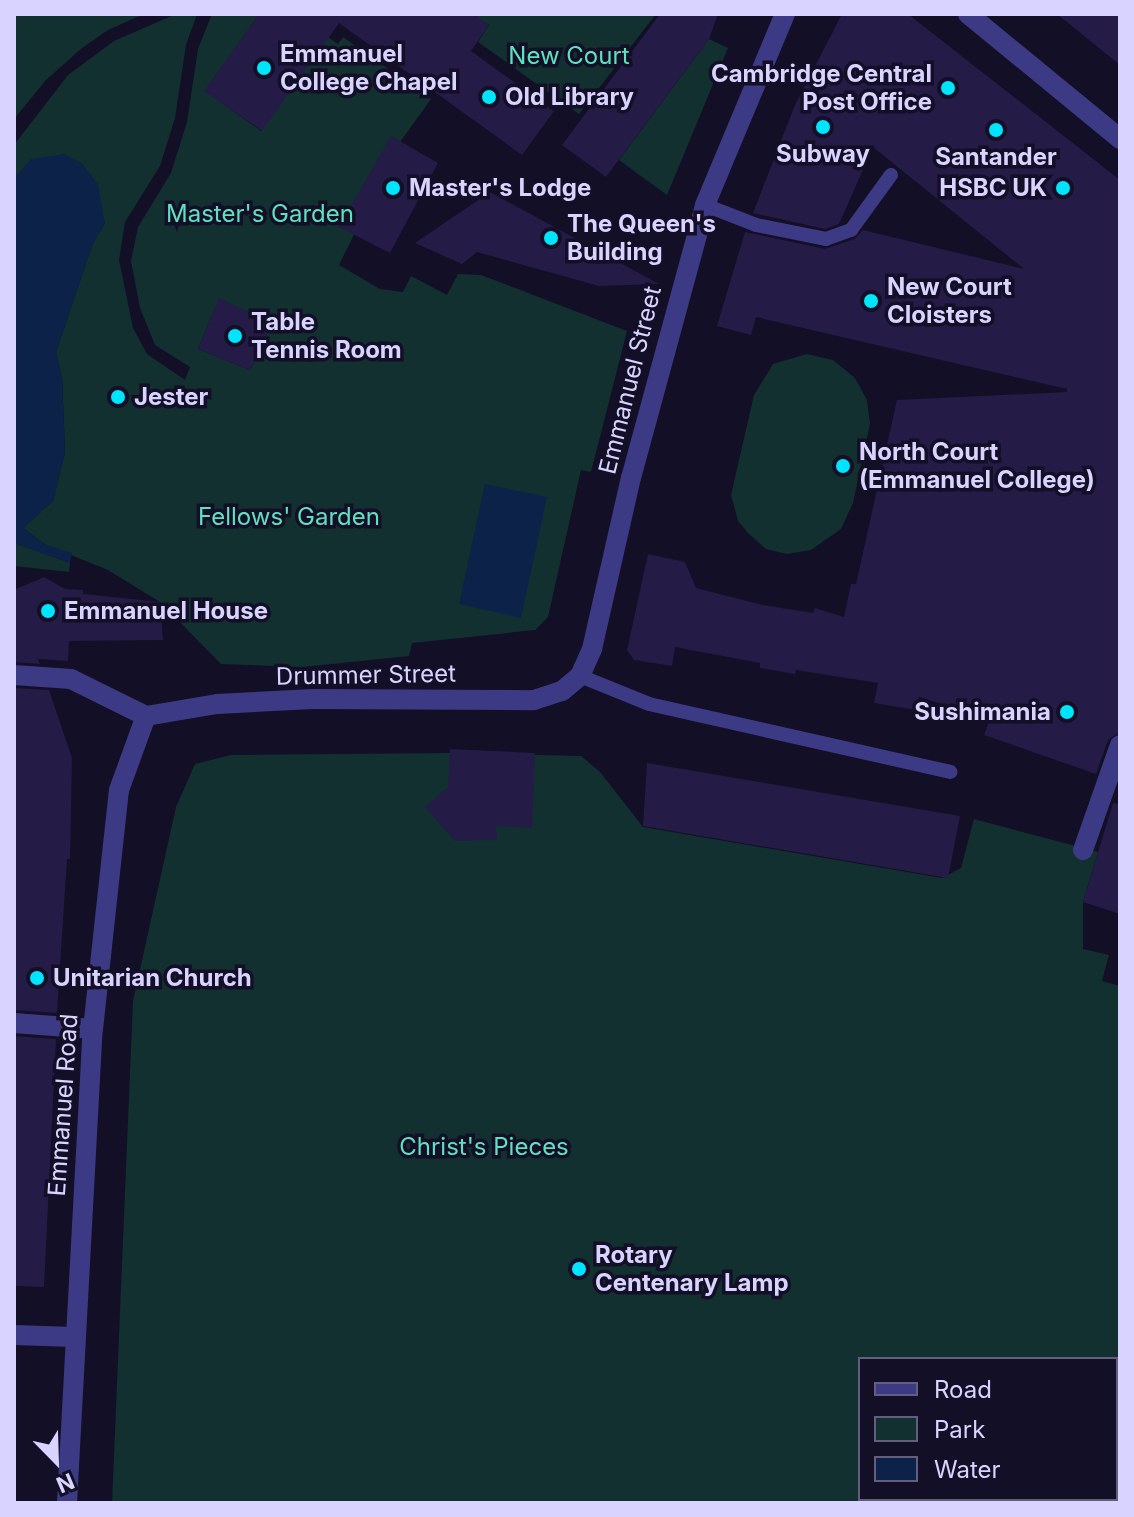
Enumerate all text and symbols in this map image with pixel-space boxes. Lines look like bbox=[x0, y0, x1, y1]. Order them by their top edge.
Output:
place label: Emmanuel College Chapel bbox=[280, 40, 457, 96]
park label: New Court bbox=[508, 42, 630, 70]
marker: Emmanuel College Chapel bbox=[255, 59, 273, 77]
place label: Cambridge Central Post Office bbox=[711, 60, 932, 116]
marker: Cambridge Central Post Office bbox=[939, 79, 957, 97]
place label: Old Library bbox=[505, 83, 634, 111]
marker: Old Library bbox=[480, 88, 498, 106]
marker: Subway bbox=[814, 118, 832, 136]
marker: Santander bbox=[987, 121, 1005, 139]
place label: Subway bbox=[776, 140, 870, 168]
place label: Santander bbox=[935, 143, 1057, 171]
place label: Master's Lodge bbox=[409, 174, 591, 202]
place label: HSBC UK bbox=[939, 174, 1047, 202]
marker: Master's Lodge bbox=[384, 179, 402, 197]
marker: HSBC UK bbox=[1054, 179, 1072, 197]
park label: Master's Garden bbox=[166, 200, 354, 228]
place label: The Queen's Building bbox=[567, 210, 716, 266]
marker: The Queen's Building bbox=[542, 229, 560, 247]
place label: New Court Cloisters bbox=[887, 273, 1012, 329]
street label: Emmanuel Street bbox=[593, 283, 667, 477]
marker: New Court Cloisters bbox=[862, 292, 880, 310]
place label: Table Tennis Room bbox=[251, 308, 402, 364]
marker: Table Tennis Room bbox=[226, 327, 244, 345]
place label: Jester bbox=[134, 383, 208, 411]
marker: Jester bbox=[109, 388, 127, 406]
place label: North Court (Emmanuel College) bbox=[859, 438, 1095, 494]
marker: North Court (Emmanuel College) bbox=[834, 457, 852, 475]
park label: Fellows' Garden bbox=[198, 503, 380, 531]
place label: Emmanuel House bbox=[64, 597, 268, 625]
marker: Emmanuel House bbox=[39, 602, 57, 620]
street label: Drummer Street bbox=[276, 659, 456, 691]
place label: Sushimania bbox=[914, 698, 1051, 726]
marker: Sushimania bbox=[1058, 703, 1076, 721]
place label: Unitarian Church bbox=[53, 964, 252, 992]
marker: Unitarian Church bbox=[28, 969, 46, 987]
street label: Emmanuel Road bbox=[42, 1013, 84, 1197]
park label: Christ's Pieces bbox=[399, 1133, 569, 1161]
place label: Rotary Centenary Lamp bbox=[595, 1241, 789, 1297]
marker: Rotary Centenary Lamp bbox=[570, 1260, 588, 1278]
legend bbox=[858, 1357, 1118, 1501]
text: Road bbox=[934, 1375, 992, 1404]
text: Park bbox=[934, 1415, 985, 1444]
north arrow bbox=[16, 1421, 96, 1501]
text: Water bbox=[934, 1455, 1001, 1484]
text: N bbox=[53, 1468, 78, 1498]

